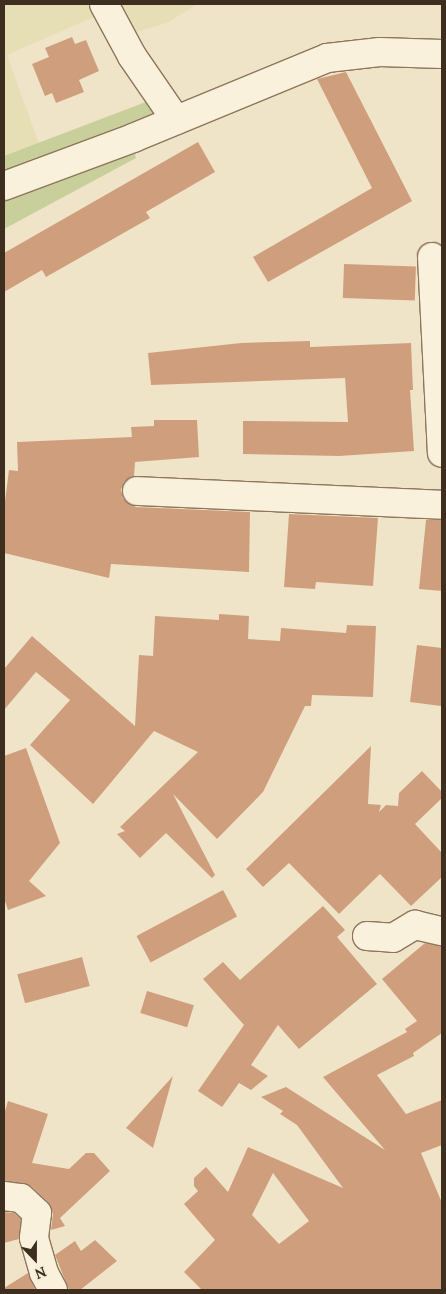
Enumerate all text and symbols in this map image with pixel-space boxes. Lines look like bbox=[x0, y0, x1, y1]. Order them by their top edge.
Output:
north arrow bbox=[10, 1234, 60, 1284]
text: N bbox=[32, 1263, 49, 1283]

